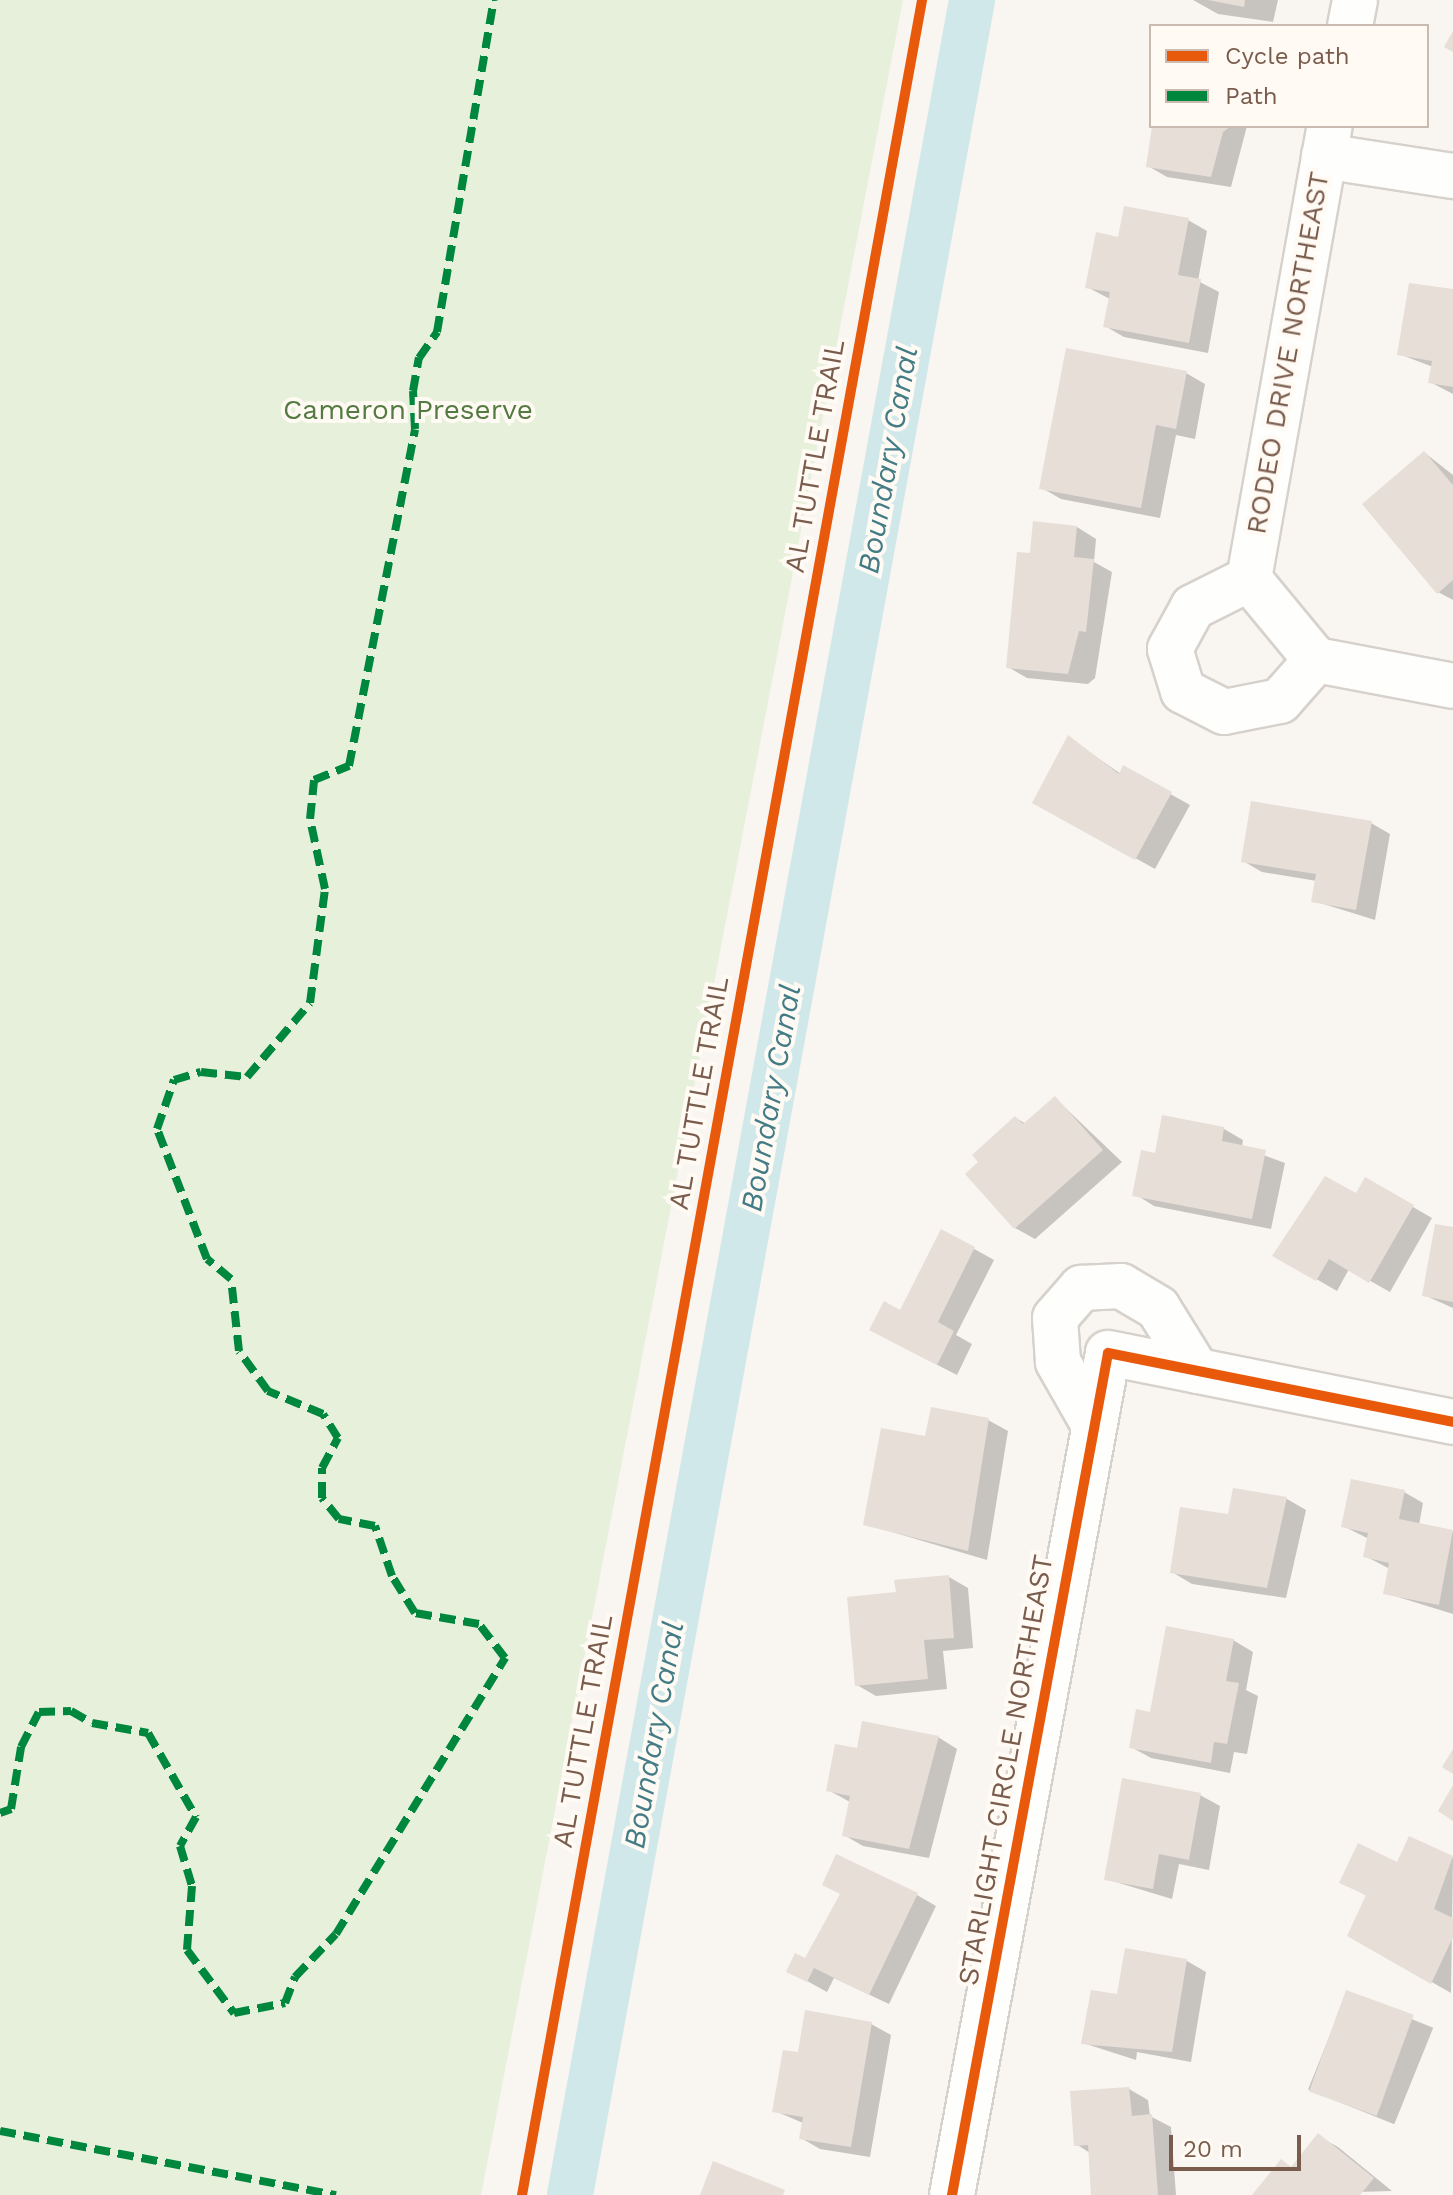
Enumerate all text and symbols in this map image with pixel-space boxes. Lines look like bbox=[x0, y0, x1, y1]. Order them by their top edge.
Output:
legend bbox=[1149, 24, 1429, 128]
text: Cycle path bbox=[1225, 42, 1350, 70]
text: Path bbox=[1225, 82, 1278, 110]
street label: RODEO DRIVE NORTHEAST bbox=[1240, 169, 1336, 537]
street label: AL TUTTLE TRAIL bbox=[778, 336, 852, 576]
water label: Boundary Canal bbox=[850, 343, 926, 577]
park label: Cameron Preserve bbox=[283, 393, 533, 427]
street label: AL TUTTLE TRAIL bbox=[662, 973, 736, 1213]
water label: Boundary Canal bbox=[733, 981, 809, 1215]
street label: STARLIGHT CIRCLE NORTHEAST bbox=[951, 1552, 1061, 1988]
street label: AL TUTTLE TRAIL bbox=[546, 1611, 620, 1851]
water label: Boundary Canal bbox=[616, 1618, 692, 1852]
scale bar bbox=[1173, 2119, 1305, 2169]
text: 20 m bbox=[1183, 2135, 1243, 2163]

